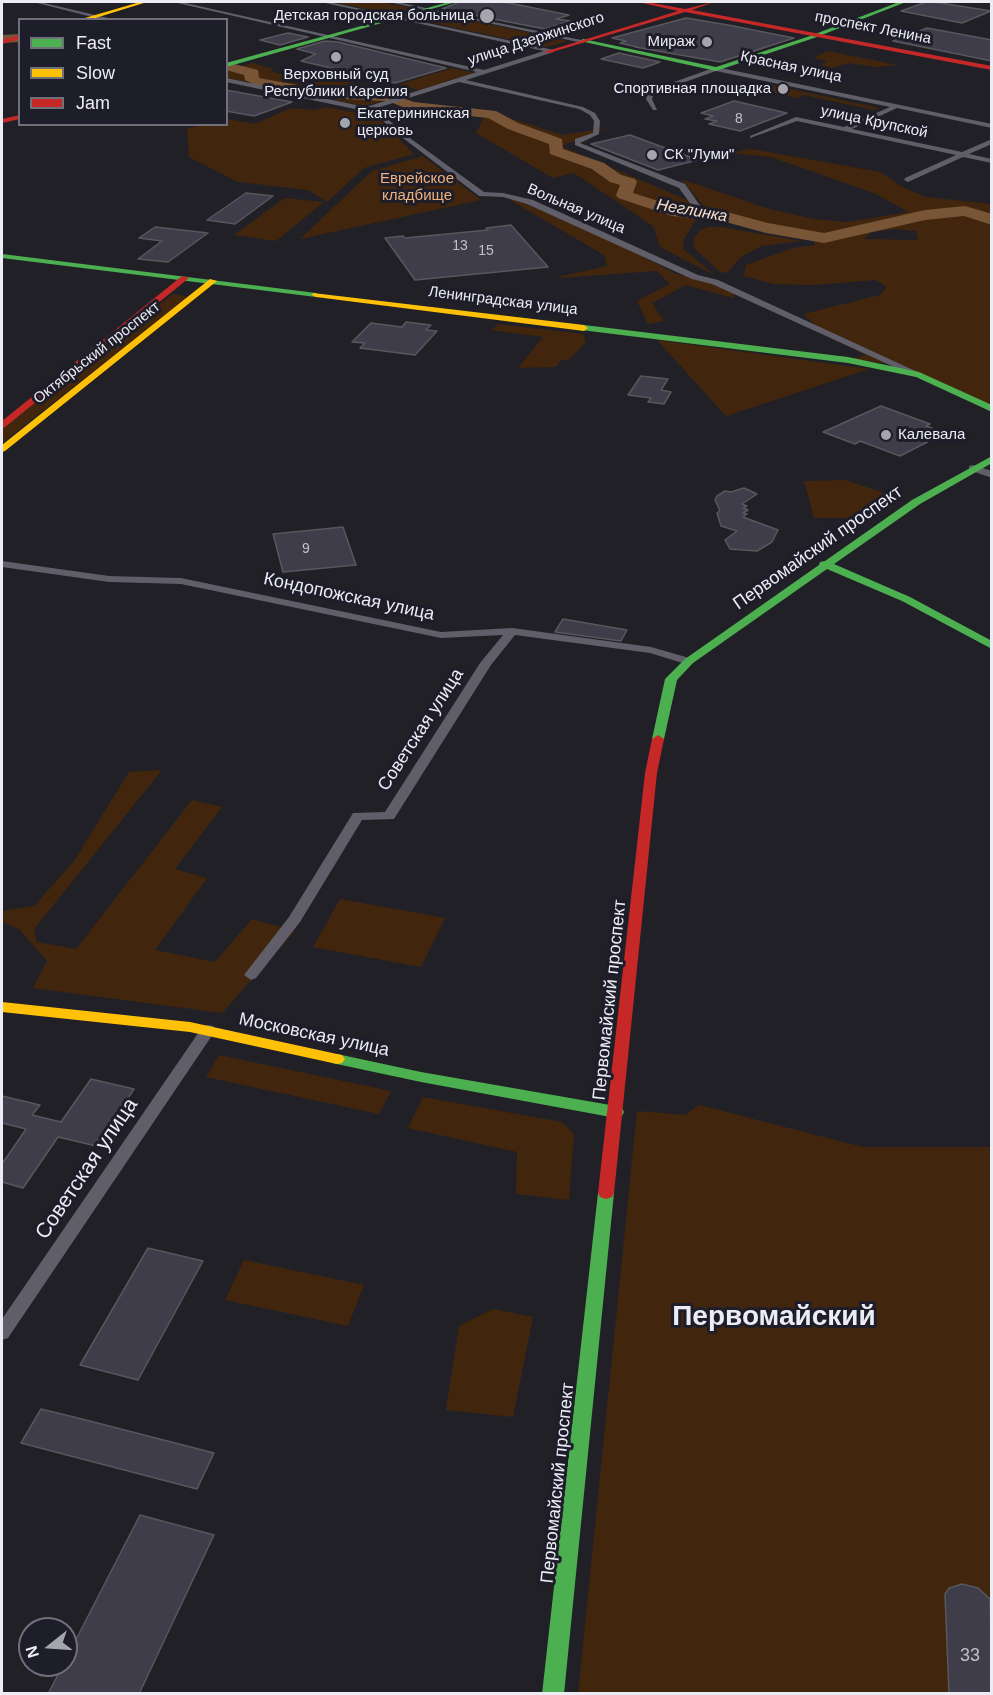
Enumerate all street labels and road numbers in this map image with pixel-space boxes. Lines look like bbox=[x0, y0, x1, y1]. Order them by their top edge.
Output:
street label: улица Дзержинского bbox=[466, 8, 606, 70]
street label: проспект Ленина bbox=[813, 8, 933, 48]
street label: Красная улица bbox=[739, 47, 843, 87]
street label: улица Крупской bbox=[819, 102, 929, 142]
street label: Вольная улица bbox=[524, 180, 628, 238]
street label: Ленинградская улица bbox=[427, 283, 579, 319]
street label: Октябрьский проспект bbox=[30, 298, 164, 408]
street label: Первомайский проспект bbox=[729, 481, 907, 615]
street label: Кондопожская улица bbox=[262, 568, 436, 626]
street label: Советская улица bbox=[373, 665, 469, 795]
street label: Первомайский проспект bbox=[589, 899, 631, 1101]
street label: Московская улица bbox=[237, 1009, 391, 1061]
street label: Советская улица bbox=[30, 1094, 144, 1244]
street label: Первомайский проспект bbox=[537, 1382, 579, 1584]

